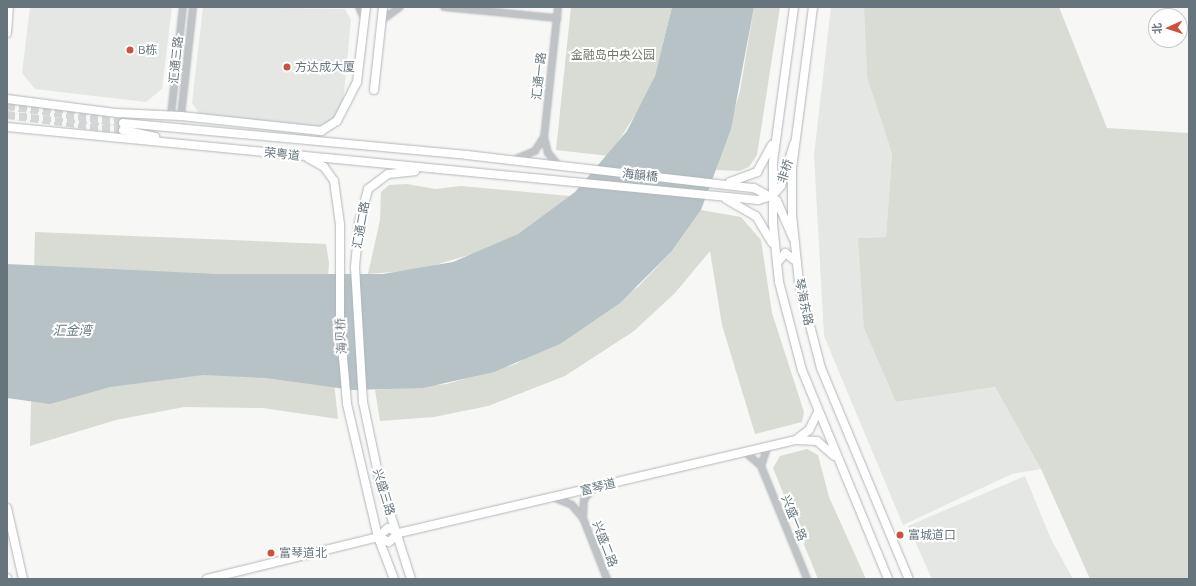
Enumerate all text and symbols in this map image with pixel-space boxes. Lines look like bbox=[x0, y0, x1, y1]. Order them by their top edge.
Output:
north arrow bbox=[1148, 8, 1188, 48]
text: 北 bbox=[1151, 23, 1163, 34]
street label: 汇通三路 bbox=[166, 35, 186, 85]
place label: B栋 bbox=[138, 43, 158, 57]
marker: B栋 bbox=[125, 45, 135, 55]
park label: 金融岛中央公园 bbox=[571, 48, 655, 62]
street label: 汇通一路 bbox=[529, 51, 549, 101]
place label: 方达成大厦 bbox=[295, 60, 355, 74]
marker: 方达成大厦 bbox=[282, 62, 292, 72]
street label: 荣粤道 bbox=[263, 145, 301, 163]
street label: 非桥 bbox=[774, 157, 796, 185]
street label: 海韻橋 bbox=[621, 166, 659, 184]
street label: 汇通二路 bbox=[350, 200, 372, 250]
street label: 琴海东路 bbox=[792, 277, 816, 327]
street label: 海贝桥 bbox=[333, 318, 349, 354]
water label: 汇金湾 bbox=[53, 322, 91, 338]
street label: 兴盛三路 bbox=[370, 467, 398, 517]
street label: 富琴道 bbox=[579, 476, 617, 498]
street label: 兴盛一路 bbox=[778, 493, 810, 543]
street label: 兴盛二路 bbox=[590, 519, 620, 569]
place label: 富城道口 bbox=[908, 528, 956, 542]
marker: 富城道口 bbox=[895, 530, 905, 540]
place label: 富琴道北 bbox=[279, 546, 327, 560]
marker: 富琴道北 bbox=[266, 548, 276, 558]

